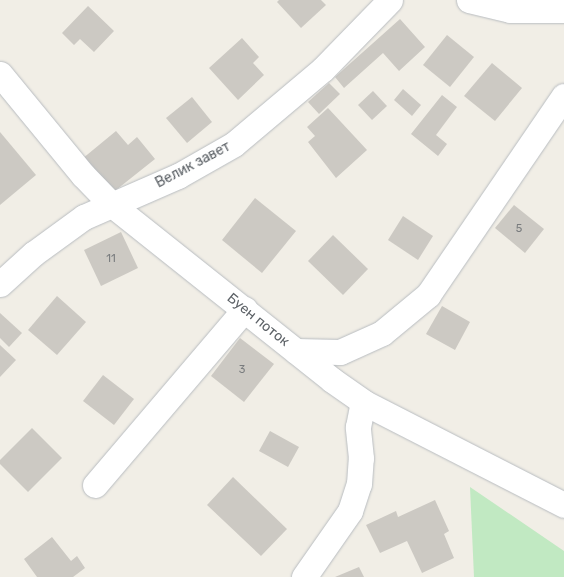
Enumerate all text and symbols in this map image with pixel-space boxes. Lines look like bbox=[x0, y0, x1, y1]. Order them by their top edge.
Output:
street label: Велик завет bbox=[153, 138, 233, 192]
house number: 5 bbox=[516, 222, 522, 236]
house number: 11 bbox=[106, 252, 116, 266]
street label: Буен поток bbox=[223, 290, 293, 350]
house number: 3 bbox=[239, 363, 245, 377]

